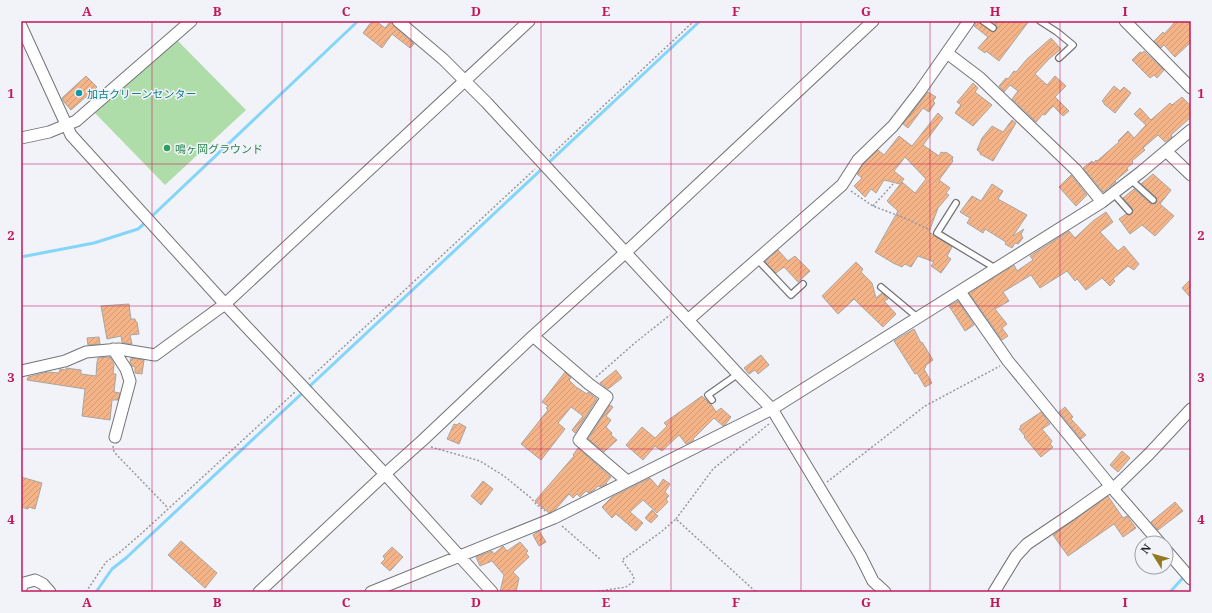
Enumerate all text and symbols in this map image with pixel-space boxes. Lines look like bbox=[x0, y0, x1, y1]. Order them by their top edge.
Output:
text: A bbox=[82, 2, 92, 20]
text: B bbox=[213, 2, 222, 20]
text: C bbox=[342, 2, 351, 20]
text: D bbox=[471, 2, 481, 20]
text: E bbox=[602, 2, 611, 20]
text: F bbox=[732, 2, 740, 20]
text: G bbox=[861, 2, 871, 20]
text: H bbox=[990, 2, 1001, 20]
text: I bbox=[1122, 2, 1128, 20]
text: 1 bbox=[7, 84, 15, 102]
text: 1 bbox=[1197, 84, 1205, 102]
place label: 加古クリーンセンター bbox=[87, 86, 196, 101]
marker: 加古クリーンセンター bbox=[74, 88, 84, 98]
place label: 鳴ヶ岡グラウンド bbox=[175, 141, 263, 156]
marker: 鳴ヶ岡グラウンド bbox=[162, 143, 172, 153]
text: 2 bbox=[7, 226, 15, 244]
text: 2 bbox=[1197, 226, 1205, 244]
text: 3 bbox=[7, 368, 15, 386]
text: 3 bbox=[1197, 368, 1205, 386]
text: 4 bbox=[7, 510, 15, 528]
text: 4 bbox=[1197, 510, 1205, 528]
north arrow bbox=[1134, 535, 1174, 575]
text: N bbox=[1137, 540, 1154, 557]
text: A bbox=[82, 593, 92, 611]
text: B bbox=[213, 593, 222, 611]
text: C bbox=[342, 593, 351, 611]
text: D bbox=[471, 593, 481, 611]
text: E bbox=[602, 593, 611, 611]
text: F bbox=[732, 593, 740, 611]
text: G bbox=[861, 593, 871, 611]
text: H bbox=[990, 593, 1001, 611]
text: I bbox=[1122, 593, 1128, 611]

